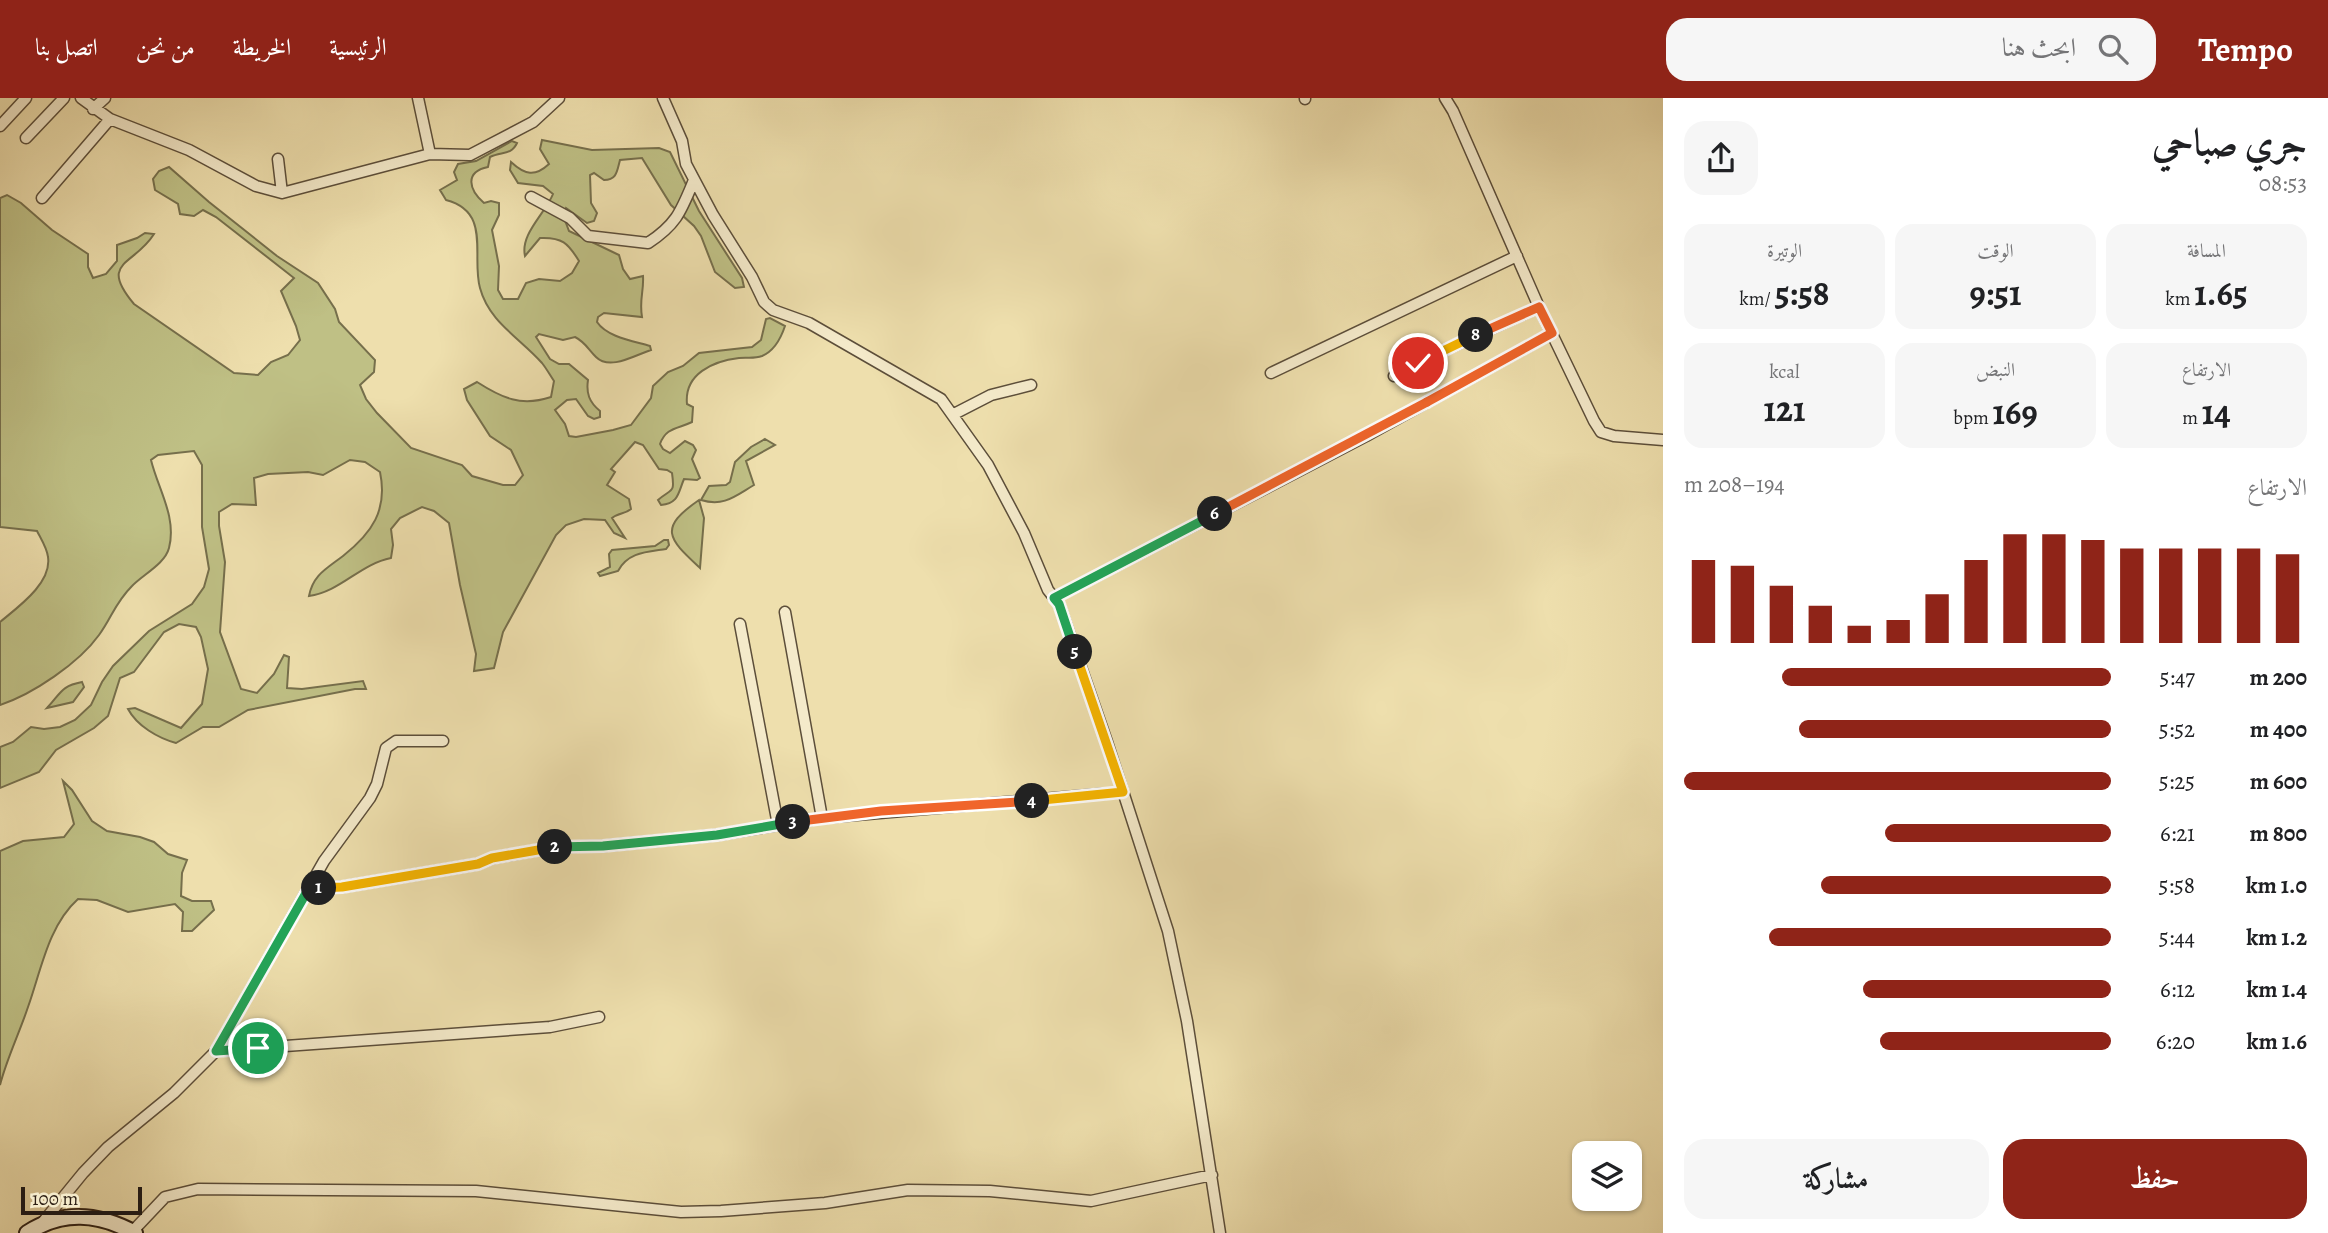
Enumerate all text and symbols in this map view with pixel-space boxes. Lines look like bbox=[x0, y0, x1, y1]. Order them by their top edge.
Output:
search box bbox=[1666, 18, 2156, 81]
text: Tempo bbox=[2198, 27, 2293, 72]
text: ابحث هنا bbox=[2002, 30, 2076, 65]
icon: search bbox=[2094, 30, 2132, 68]
text: اتصل بنا bbox=[35, 31, 98, 63]
text: من نحن bbox=[136, 31, 195, 63]
text: الخريطة bbox=[233, 31, 291, 63]
text: الرئيسية bbox=[329, 31, 387, 63]
text: جري صباحي bbox=[2152, 116, 2307, 168]
button: share bbox=[1684, 121, 1758, 195]
text: 08:53 bbox=[2259, 168, 2307, 199]
text: الوتيرة bbox=[1767, 238, 1802, 264]
text: الوقت bbox=[1977, 238, 2014, 264]
text: المسافة bbox=[2187, 238, 2226, 264]
text: 5:58 bbox=[1775, 269, 1830, 317]
text: 9:51 bbox=[1969, 269, 2022, 317]
text: 1.65 bbox=[2194, 269, 2248, 317]
text: /km bbox=[1739, 286, 1775, 312]
text: km bbox=[2165, 286, 2194, 312]
pin: 8 bbox=[1458, 317, 1494, 352]
text: 8 bbox=[1471, 321, 1480, 347]
pin bbox=[1388, 333, 1448, 393]
icon: check bbox=[1399, 344, 1437, 382]
text: النبض bbox=[1976, 357, 2015, 383]
text: الارتفاع bbox=[2182, 357, 2231, 383]
text: kcal bbox=[1769, 359, 1800, 385]
text: 121 bbox=[1764, 385, 1805, 433]
text: 169 bbox=[1993, 388, 2038, 436]
text: 14 bbox=[2202, 388, 2231, 436]
text: bpm bbox=[1953, 405, 1993, 431]
text: m bbox=[2182, 405, 2202, 431]
text: 194–208 m bbox=[1684, 469, 1785, 500]
text: الارتفاع bbox=[2247, 472, 2307, 503]
pin: 6 bbox=[1198, 496, 1232, 532]
text: 6 bbox=[1210, 500, 1219, 526]
pin: 5 bbox=[1058, 634, 1092, 670]
text: 5 bbox=[1070, 638, 1079, 664]
text: 5:47 bbox=[2160, 662, 2195, 693]
text: 200 m bbox=[2249, 662, 2307, 693]
text: 5:52 bbox=[2159, 714, 2195, 745]
text: 400 m bbox=[2250, 714, 2307, 745]
text: 5:25 bbox=[2159, 766, 2195, 797]
text: 600 m bbox=[2250, 766, 2307, 797]
pin: 4 bbox=[1014, 784, 1050, 818]
text: 4 bbox=[1027, 787, 1036, 813]
pin: 3 bbox=[776, 804, 810, 840]
text: 3 bbox=[788, 808, 797, 834]
text: 6:21 bbox=[2160, 818, 2195, 849]
text: 800 m bbox=[2250, 818, 2307, 849]
pin: 2 bbox=[538, 830, 572, 864]
text: 2 bbox=[550, 833, 559, 859]
pin: 1 bbox=[302, 870, 336, 906]
text: 5:58 bbox=[2159, 870, 2195, 901]
text: 1.0 km bbox=[2246, 870, 2307, 901]
text: 1 bbox=[315, 874, 322, 900]
text: 5:44 bbox=[2159, 922, 2195, 953]
text: 1.2 km bbox=[2246, 922, 2307, 953]
text: 6:12 bbox=[2160, 974, 2195, 1005]
text: 1.4 km bbox=[2246, 974, 2307, 1005]
pin bbox=[228, 1018, 288, 1078]
text: 6:20 bbox=[2156, 1026, 2195, 1057]
text: 1.6 km bbox=[2247, 1026, 2307, 1057]
icon: arrive bbox=[239, 1029, 277, 1067]
button: مشاركة bbox=[1684, 1139, 1989, 1219]
button: حفظ bbox=[2003, 1139, 2307, 1219]
map controls bbox=[1572, 1141, 1642, 1211]
button: layers bbox=[1572, 1141, 1642, 1211]
scale bar bbox=[21, 1184, 142, 1216]
text: 100 m bbox=[32, 1186, 78, 1212]

